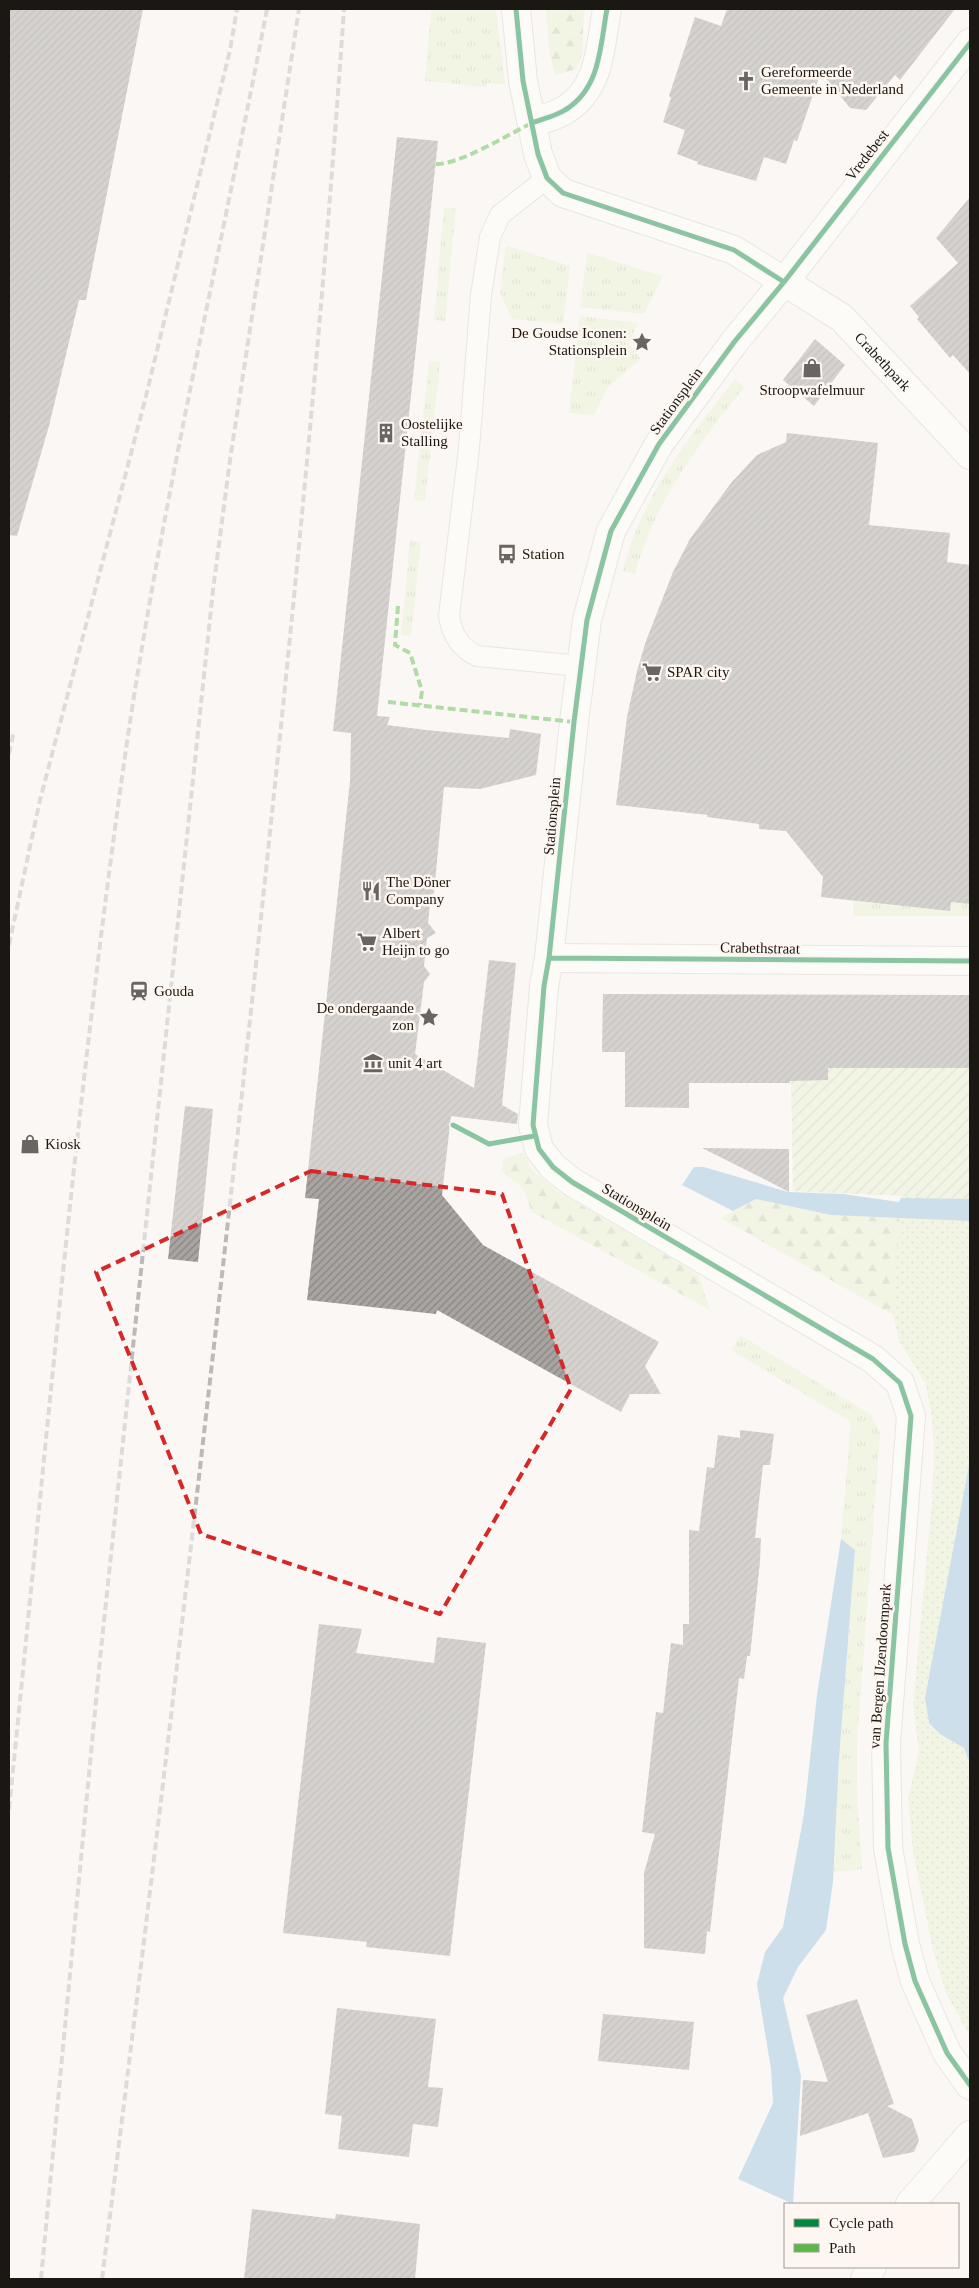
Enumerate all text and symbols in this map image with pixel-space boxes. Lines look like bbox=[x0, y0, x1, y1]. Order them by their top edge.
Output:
place label: Gereformeerde Gemeente in Nederland bbox=[761, 64, 904, 97]
church icon: Gereformeerde Gemeente in Nederland bbox=[735, 70, 757, 92]
street label: Vredebest bbox=[842, 126, 892, 184]
place label: De Goudse Iconen: Stationsplein bbox=[511, 325, 627, 358]
street label: Crabethpark bbox=[852, 329, 914, 395]
place icon: De Goudse Iconen: Stationsplein bbox=[631, 331, 653, 353]
shop icon: Stroopwafelmuur bbox=[801, 357, 823, 379]
street label: Stationsplein bbox=[647, 364, 706, 437]
place label: Stroopwafelmuur bbox=[760, 382, 864, 398]
place label: Oostelijke Stalling bbox=[401, 416, 463, 449]
building icon: Oostelijke Stalling bbox=[375, 422, 397, 444]
bus stop icon: Station bbox=[496, 543, 518, 565]
place label: Station bbox=[522, 546, 565, 562]
supermarket icon: SPAR city bbox=[641, 661, 663, 683]
place label: SPAR city bbox=[667, 664, 730, 680]
street label: Stationsplein bbox=[541, 776, 563, 856]
place label: The Döner Company bbox=[386, 874, 451, 907]
restaurant icon: The Döner Company bbox=[360, 880, 382, 902]
place label: Albert Heijn to go bbox=[382, 925, 450, 958]
supermarket icon: Albert Heijn to go bbox=[356, 931, 378, 953]
street label: Crabethstraat bbox=[720, 939, 801, 957]
station icon: Gouda bbox=[128, 980, 150, 1002]
place label: Gouda bbox=[154, 983, 194, 999]
place label: De ondergaande zon bbox=[316, 1000, 414, 1033]
place icon: De ondergaande zon bbox=[418, 1006, 440, 1028]
museum icon: unit 4 art bbox=[362, 1052, 384, 1074]
place label: unit 4 art bbox=[388, 1055, 443, 1071]
shop icon: Kiosk bbox=[19, 1133, 41, 1155]
place label: Kiosk bbox=[45, 1136, 81, 1152]
street label: Stationsplein bbox=[599, 1180, 675, 1234]
street label: van Bergen IJzendoornpark bbox=[866, 1582, 894, 1749]
legend bbox=[784, 2203, 959, 2268]
text: Cycle path bbox=[829, 2215, 894, 2231]
text: Path bbox=[829, 2240, 856, 2256]

